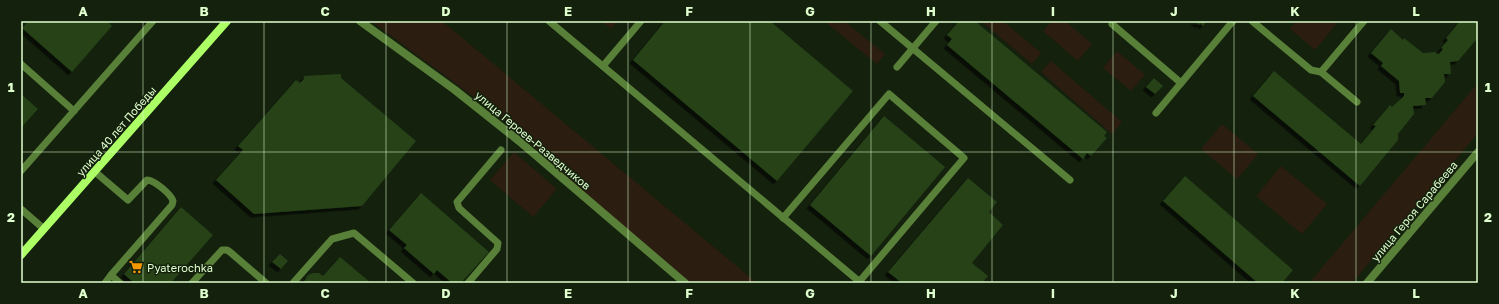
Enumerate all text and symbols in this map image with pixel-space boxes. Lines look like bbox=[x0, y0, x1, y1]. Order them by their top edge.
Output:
text: A bbox=[78, 3, 88, 19]
text: B bbox=[199, 3, 209, 19]
text: C bbox=[320, 3, 330, 19]
text: D bbox=[441, 3, 451, 19]
text: E bbox=[564, 3, 572, 19]
text: F bbox=[685, 3, 693, 19]
text: G bbox=[805, 3, 815, 19]
text: H bbox=[926, 3, 936, 19]
text: I bbox=[1051, 3, 1055, 19]
text: J bbox=[1170, 3, 1178, 19]
text: K bbox=[1290, 3, 1300, 19]
text: L bbox=[1412, 3, 1420, 19]
text: 1 bbox=[8, 79, 15, 95]
text: 1 bbox=[1485, 79, 1492, 95]
street label: улица 40 лет Победы bbox=[74, 84, 158, 178]
street label: улица Героев-Разведчиков bbox=[473, 88, 593, 192]
street label: улица Героя Сарабеева bbox=[1368, 158, 1460, 264]
text: 2 bbox=[7, 209, 15, 225]
text: 2 bbox=[1484, 209, 1492, 225]
supermarket icon: Pyaterochka bbox=[128, 259, 144, 275]
place label: Pyaterochka bbox=[147, 261, 213, 274]
text: A bbox=[78, 285, 88, 301]
text: B bbox=[199, 285, 209, 301]
text: C bbox=[320, 285, 330, 301]
text: D bbox=[441, 285, 451, 301]
text: E bbox=[564, 285, 572, 301]
text: F bbox=[685, 285, 693, 301]
text: G bbox=[805, 285, 815, 301]
text: H bbox=[926, 285, 936, 301]
text: I bbox=[1051, 285, 1055, 301]
text: J bbox=[1170, 285, 1178, 301]
text: K bbox=[1290, 285, 1300, 301]
text: L bbox=[1412, 285, 1420, 301]

